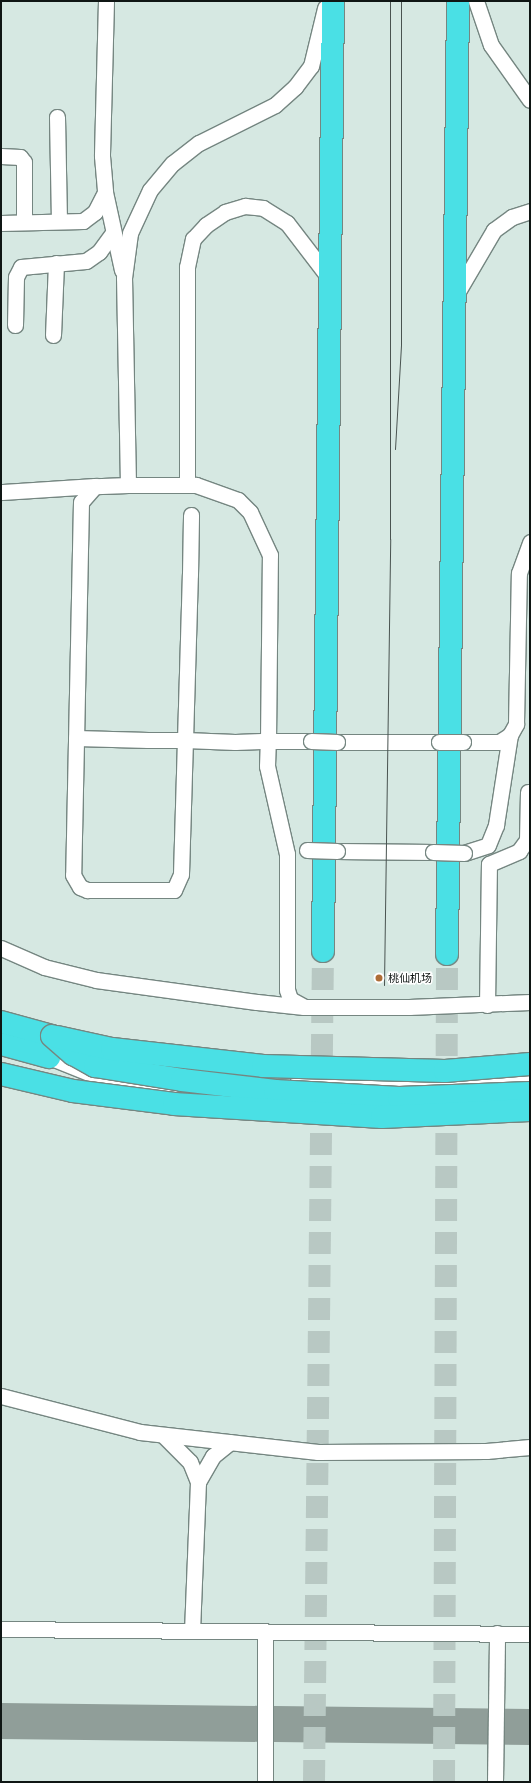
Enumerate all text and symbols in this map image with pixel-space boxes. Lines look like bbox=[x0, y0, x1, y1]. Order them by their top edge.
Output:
place label: 桃仙机场 bbox=[388, 971, 432, 985]
marker: 桃仙机场 bbox=[373, 972, 385, 984]

